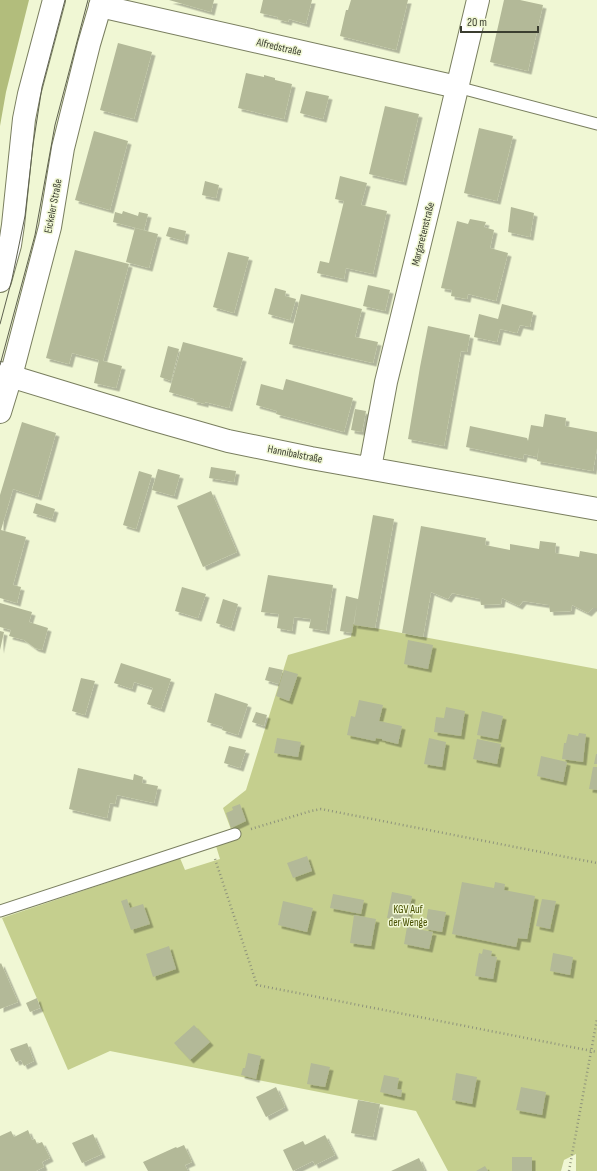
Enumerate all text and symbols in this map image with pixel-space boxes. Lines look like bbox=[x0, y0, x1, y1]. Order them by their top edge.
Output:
scale bar bbox=[461, 8, 538, 34]
text: 20 m bbox=[467, 15, 487, 30]
street label: Alfredstraße bbox=[254, 35, 303, 58]
street label: Eickeler Straße bbox=[41, 178, 65, 234]
street label: Margaretenstraße bbox=[409, 201, 437, 267]
street label: Hannibalstraße bbox=[266, 442, 324, 466]
park label: KGV Auf der Wenge bbox=[389, 903, 427, 929]

